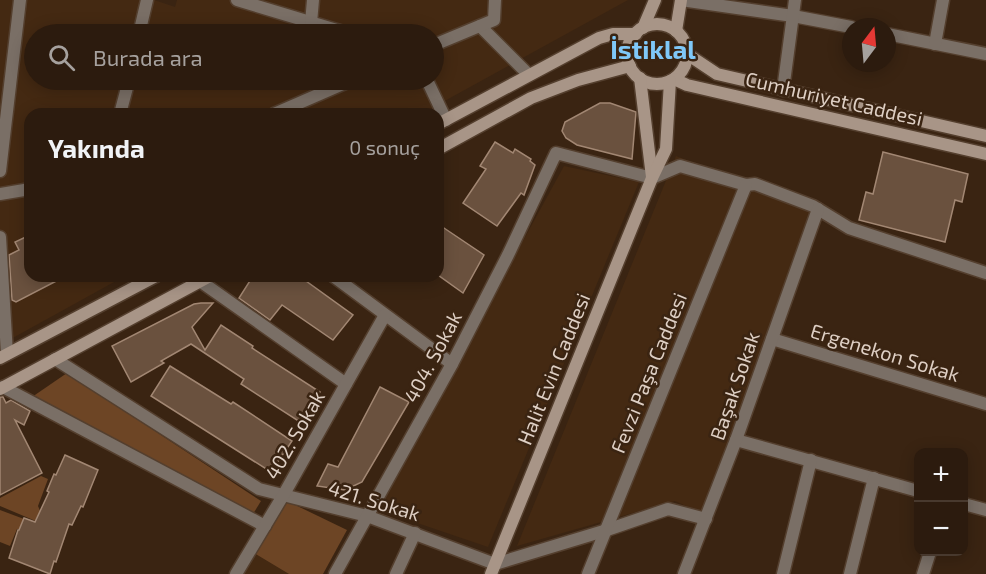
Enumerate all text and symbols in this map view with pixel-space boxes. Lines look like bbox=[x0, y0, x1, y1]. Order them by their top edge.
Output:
north arrow bbox=[842, 18, 896, 72]
search box bbox=[24, 24, 444, 90]
district label: İstiklal bbox=[610, 33, 696, 64]
icon: search bbox=[45, 41, 78, 74]
text: Burada ara bbox=[93, 44, 203, 70]
street label: Cumhuriyet Caddesi bbox=[743, 66, 925, 130]
text: Yakında bbox=[48, 132, 145, 163]
text: 0 sonuç bbox=[349, 135, 420, 159]
street label: Halit Evin Caddesi bbox=[512, 289, 594, 448]
street label: Fevzi Paşa Caddesi bbox=[605, 289, 692, 457]
street label: 404. Sokak bbox=[398, 307, 466, 406]
street label: Ergenekon Sokak bbox=[808, 318, 963, 386]
street label: Başak Sokak bbox=[704, 328, 765, 443]
street label: 402. Sokak bbox=[259, 386, 329, 483]
map controls bbox=[914, 448, 968, 556]
button: + bbox=[914, 448, 968, 502]
street label: 421. Sokak bbox=[326, 475, 423, 525]
button: − bbox=[914, 502, 968, 556]

